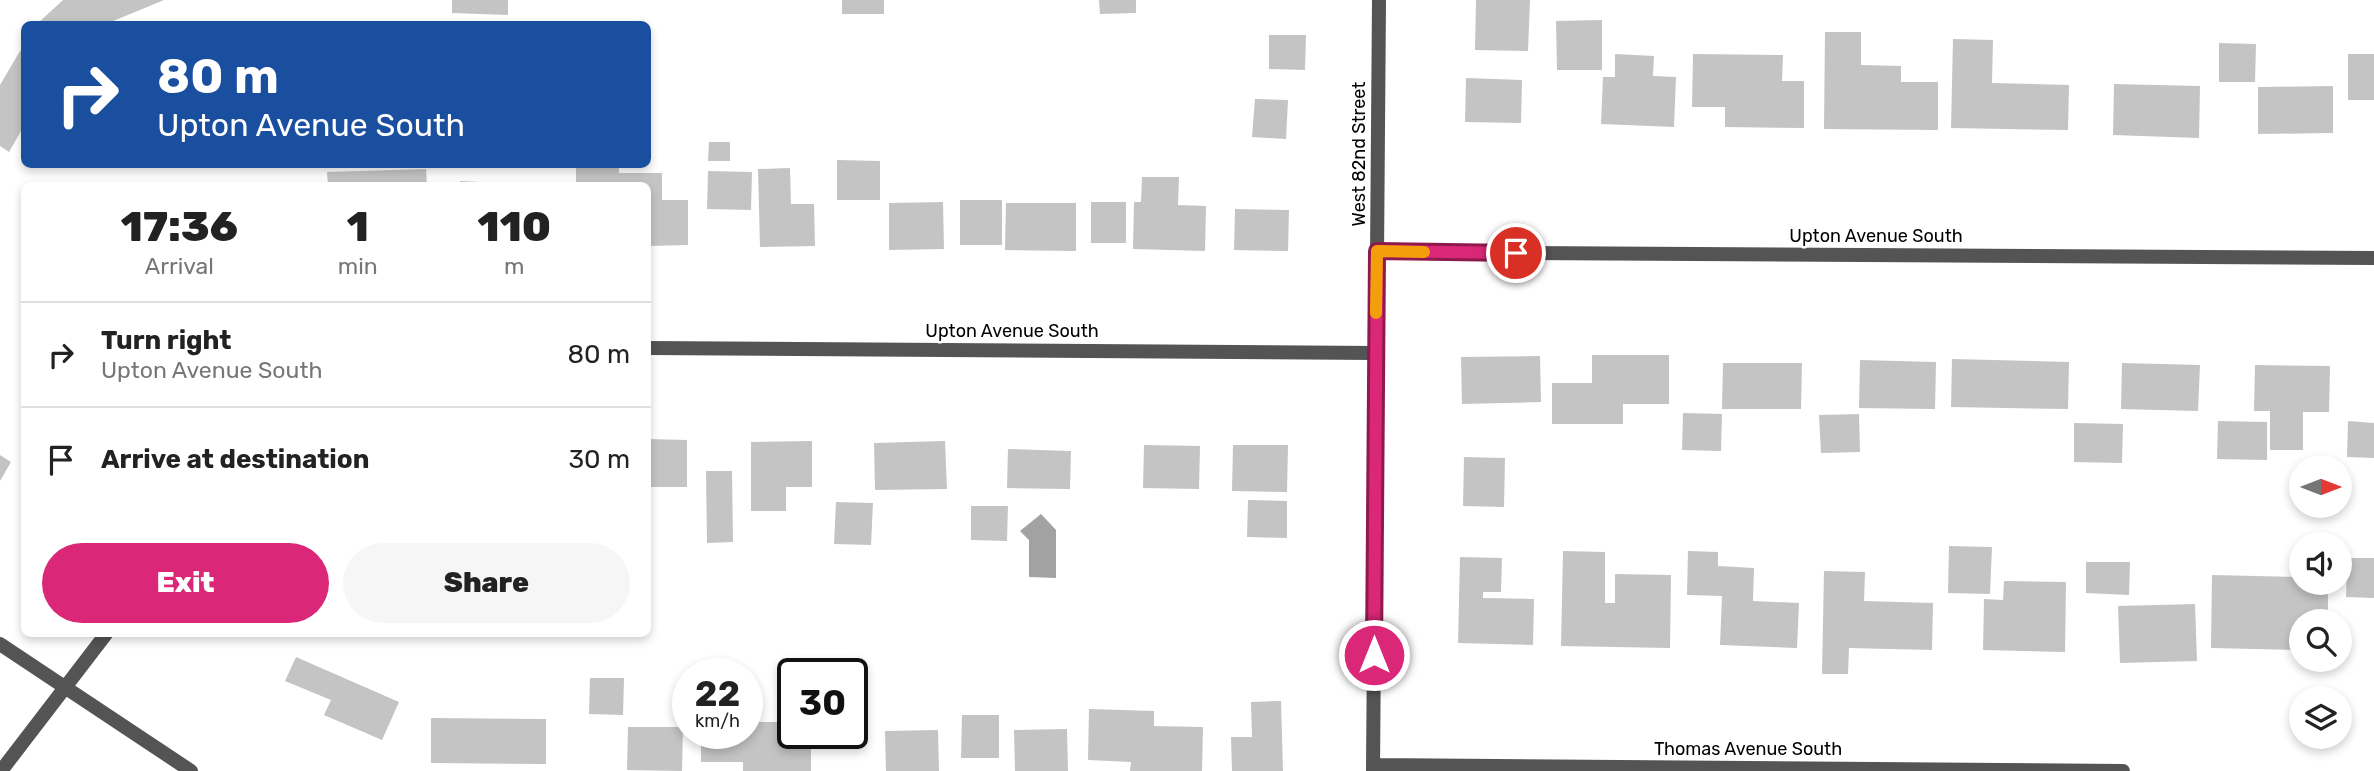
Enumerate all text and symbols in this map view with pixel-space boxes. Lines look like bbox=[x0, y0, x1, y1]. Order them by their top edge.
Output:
text: 80 m bbox=[157, 47, 279, 105]
icon: right bbox=[42, 49, 133, 140]
street label: West 82nd Street bbox=[1348, 82, 1370, 226]
text: Upton Avenue South bbox=[157, 106, 465, 144]
text: 17:36 bbox=[121, 202, 238, 252]
text: 1 bbox=[347, 202, 369, 252]
text: 110 bbox=[478, 202, 551, 252]
pin bbox=[1486, 223, 1546, 283]
street label: Upton Avenue South bbox=[1789, 225, 1963, 247]
icon: arrive bbox=[1497, 234, 1535, 272]
text: Arrival bbox=[145, 252, 214, 280]
text: min bbox=[338, 252, 378, 280]
text: m bbox=[504, 252, 525, 280]
street label: Upton Avenue South bbox=[925, 320, 1099, 342]
text: Turn right bbox=[101, 325, 231, 356]
icon: right bbox=[42, 336, 80, 374]
text: 80 m bbox=[567, 339, 630, 370]
text: Upton Avenue South bbox=[101, 356, 322, 384]
icon: arrive bbox=[42, 441, 80, 479]
text: Arrive at destination bbox=[101, 444, 369, 475]
text: 30 m bbox=[568, 444, 630, 475]
north arrow bbox=[2289, 455, 2352, 518]
map controls bbox=[2289, 455, 2352, 749]
button: sound bbox=[2289, 532, 2352, 595]
button: Exit bbox=[42, 543, 329, 623]
button: Share bbox=[343, 543, 630, 623]
button: search bbox=[2289, 609, 2352, 672]
position arrow bbox=[1337, 618, 1411, 692]
speed limit sign: 30 bbox=[777, 658, 868, 749]
text: 22 bbox=[695, 673, 740, 715]
button: layers bbox=[2289, 686, 2352, 749]
text: km/h bbox=[695, 710, 740, 732]
street label: Thomas Avenue South bbox=[1654, 738, 1842, 760]

